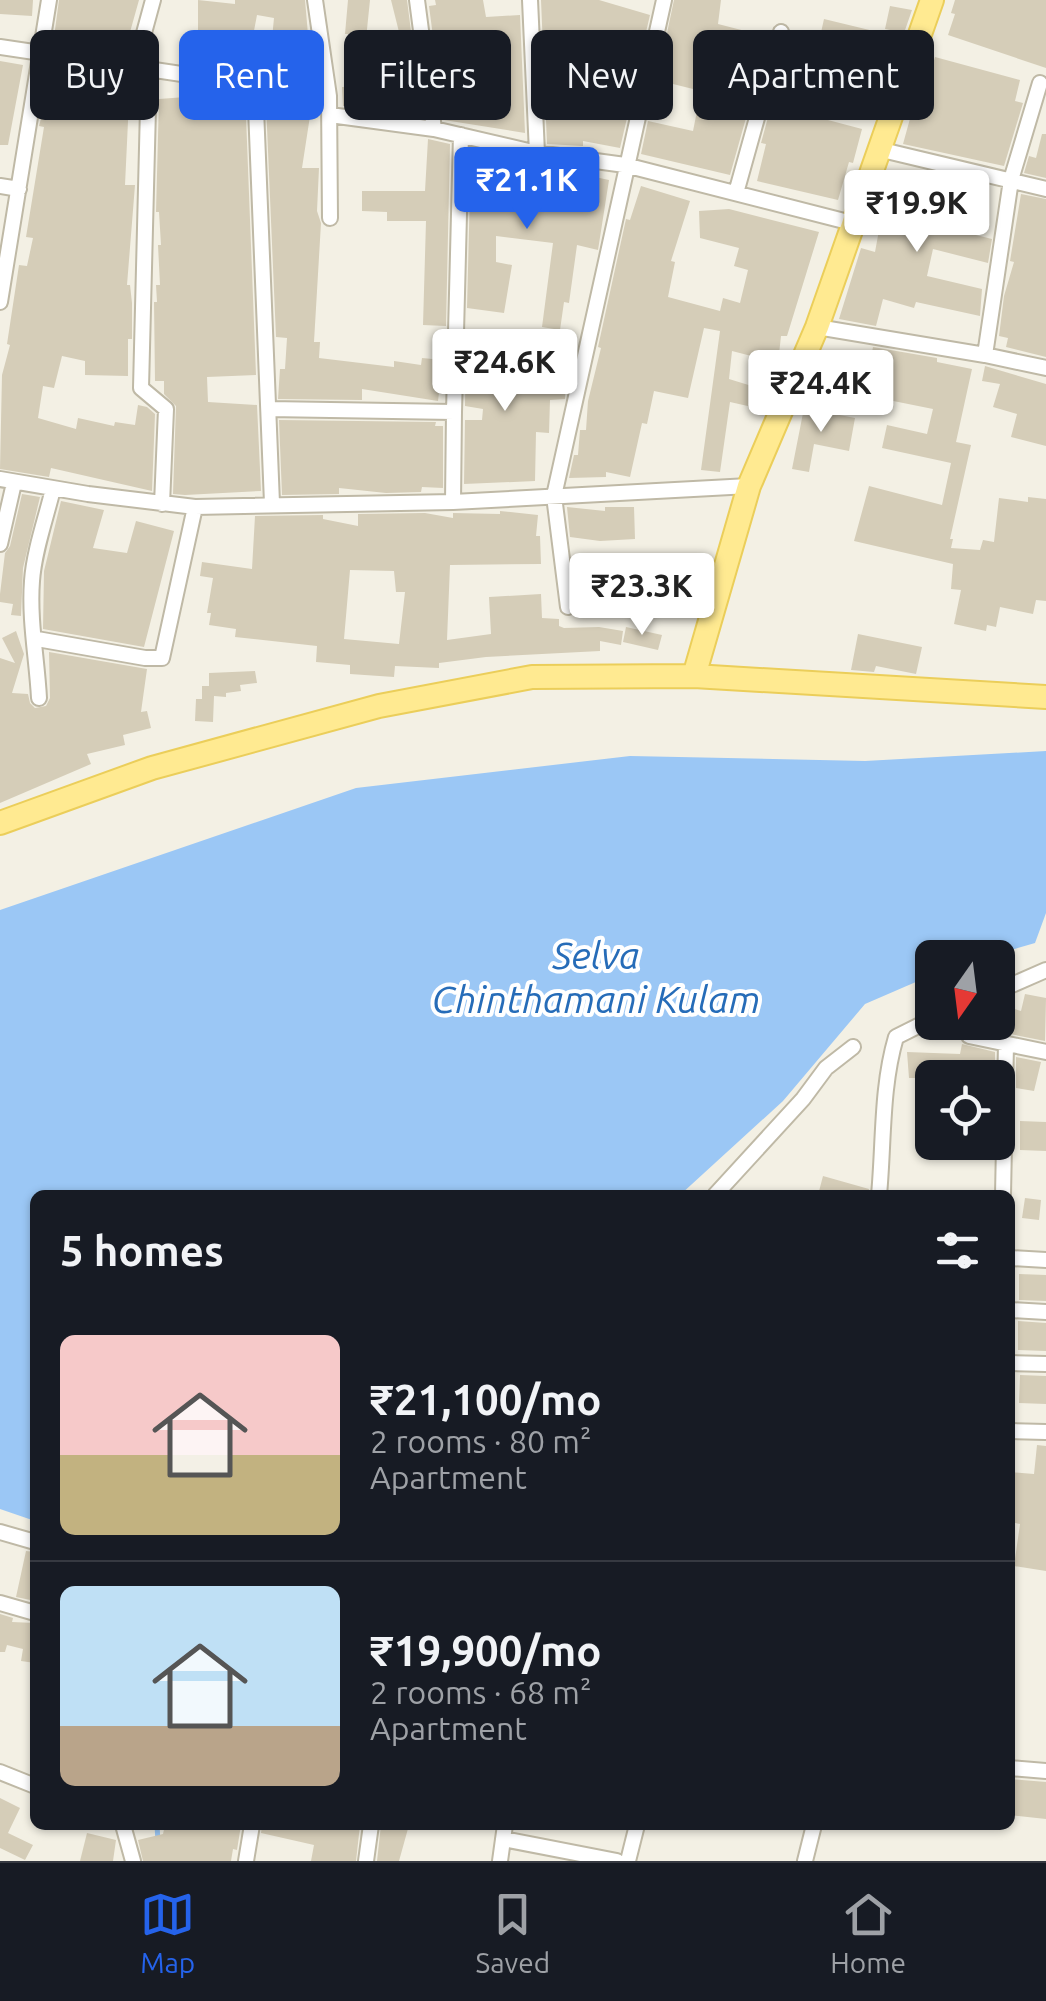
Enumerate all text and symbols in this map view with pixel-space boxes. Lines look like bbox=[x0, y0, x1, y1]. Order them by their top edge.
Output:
chip: Buy bbox=[30, 30, 159, 120]
chip: Rent bbox=[179, 30, 324, 120]
chip: Filters bbox=[344, 30, 511, 120]
chip: New bbox=[531, 30, 673, 120]
chip: Apartment bbox=[693, 30, 934, 120]
pin: ₹21.1K bbox=[446, 147, 608, 232]
text: ₹21.1K bbox=[476, 161, 578, 197]
pin: ₹19.9K bbox=[836, 170, 998, 255]
text: ₹19.9K bbox=[866, 184, 968, 220]
pin: ₹24.6K bbox=[424, 329, 586, 414]
text: ₹24.6K bbox=[454, 343, 556, 379]
pin: ₹24.4K bbox=[740, 350, 902, 435]
text: ₹24.4K bbox=[770, 364, 872, 400]
pin: ₹23.3K bbox=[561, 553, 723, 638]
text: ₹23.3K bbox=[591, 567, 693, 603]
water label: Selva Chinthamani Kulam bbox=[432, 934, 760, 1020]
north arrow bbox=[915, 940, 1015, 1040]
map controls bbox=[915, 940, 1015, 1160]
button: locate bbox=[915, 1060, 1015, 1160]
icon: filters bbox=[930, 1223, 985, 1278]
text: 5 homes bbox=[60, 1227, 224, 1274]
icon: home bbox=[140, 1375, 260, 1495]
text: ₹21,100/mo bbox=[370, 1376, 602, 1423]
text: 2 rooms · 80 m² bbox=[370, 1423, 591, 1459]
text: Apartment bbox=[370, 1459, 527, 1495]
icon: home bbox=[140, 1626, 260, 1746]
text: ₹19,900/mo bbox=[370, 1627, 602, 1674]
text: 2 rooms · 68 m² bbox=[370, 1674, 591, 1710]
text: Apartment bbox=[370, 1710, 527, 1746]
tab: Map bbox=[140, 1887, 195, 1978]
tab: Saved bbox=[476, 1887, 550, 1978]
tab: Home bbox=[830, 1887, 906, 1978]

